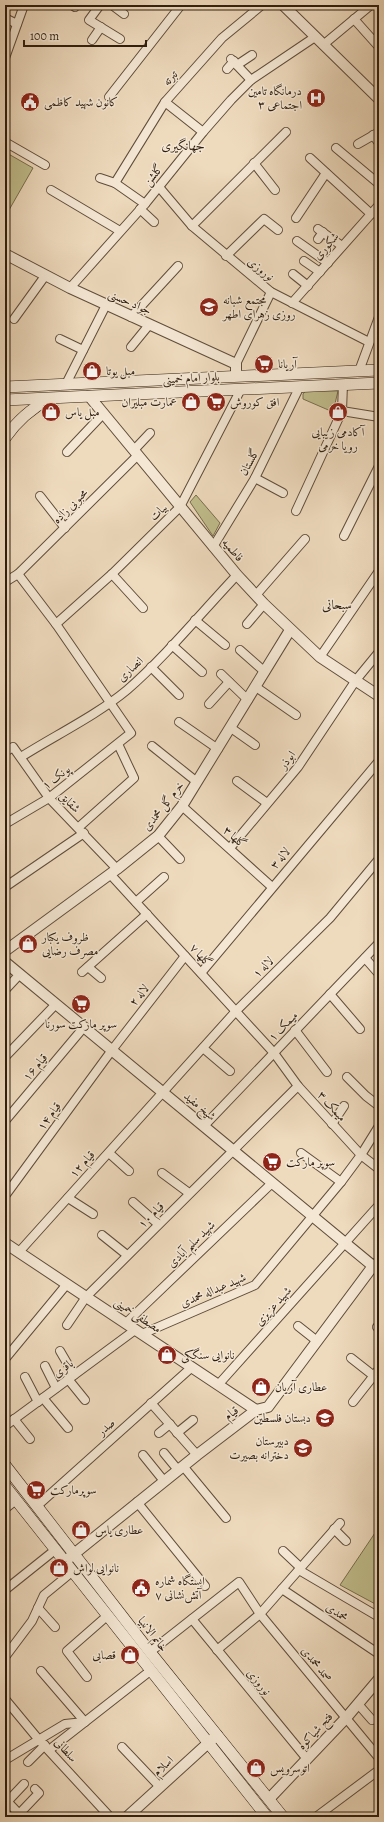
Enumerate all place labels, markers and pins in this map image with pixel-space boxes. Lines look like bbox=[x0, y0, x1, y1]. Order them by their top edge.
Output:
place label: درمانگاه تامین اجتماعی ۳ bbox=[248, 83, 302, 113]
hospital icon: درمانگاه تامین اجتماعی ۳ bbox=[305, 87, 327, 109]
public building icon: کانون شهید کاظمی bbox=[19, 91, 41, 113]
place label: کانون شهید کاظمی bbox=[44, 94, 118, 111]
place label: مجتمع شبانه روزی زهرای اطهر bbox=[221, 292, 296, 322]
school or university icon: مجتمع شبانه روزی زهرای اطهر bbox=[198, 296, 220, 318]
supermarket icon: آريانا bbox=[253, 353, 275, 375]
place label: آريانا bbox=[278, 356, 298, 372]
shop icon: مبل یوتا bbox=[81, 360, 103, 382]
place label: مبل یوتا bbox=[106, 363, 135, 380]
shop icon: عمارت مبلیران bbox=[180, 391, 202, 413]
supermarket icon: افق کوروش bbox=[205, 391, 227, 413]
place label: عمارت مبلیران bbox=[121, 394, 177, 410]
place label: افق کوروش bbox=[230, 394, 280, 410]
shop icon: مبل یاس bbox=[40, 401, 62, 423]
shop icon: آکادمی زیبایی رویا خرمی bbox=[327, 401, 349, 423]
place label: مبل یاس bbox=[65, 404, 100, 421]
place label: آکادمی زیبایی رویا خرمی bbox=[312, 424, 366, 454]
place label: ظروف یکبار مصرف رضایی bbox=[41, 929, 98, 959]
shop icon: ظروف یکبار مصرف رضایی bbox=[17, 933, 39, 955]
supermarket icon: سوپر مارکت سورنا bbox=[70, 993, 92, 1015]
place label: سوپر مارکت سورنا bbox=[45, 1016, 117, 1032]
supermarket icon: سوپر مارکت bbox=[261, 1151, 283, 1173]
place label: سوپر مارکت bbox=[286, 1154, 335, 1170]
shop icon: نانوایی سنگکی bbox=[156, 1344, 178, 1366]
place label: نانوایی سنگکی bbox=[181, 1347, 235, 1364]
shop icon: عطاری آریان bbox=[250, 1376, 272, 1398]
place label: عطاری آریان bbox=[275, 1379, 327, 1395]
school or university icon: دبستان فلسطین bbox=[314, 1407, 336, 1429]
place label: دبستان فلسطین bbox=[254, 1410, 311, 1426]
place label: دبیرستان دخترانه بصیرت bbox=[229, 1433, 289, 1463]
school or university icon: دبیرستان دخترانه بصیرت bbox=[292, 1437, 314, 1459]
supermarket icon: سوپرمارکت bbox=[25, 1479, 47, 1501]
place label: سوپرمارکت bbox=[50, 1482, 97, 1498]
shop icon: عطاری یاس bbox=[70, 1519, 92, 1541]
place label: عطاری یاس bbox=[95, 1522, 144, 1538]
shop icon: نانوایی لواش bbox=[48, 1557, 70, 1579]
place label: نانوایی لواش bbox=[73, 1560, 119, 1576]
place label: ایستگاه شماره ۷ آتش‌نشانی bbox=[155, 1573, 205, 1604]
public building icon: ایستگاه شماره ۷ آتش‌نشانی bbox=[130, 1577, 152, 1599]
shop icon: قصابی bbox=[119, 1644, 141, 1666]
place label: قصابی bbox=[92, 1647, 116, 1664]
shop icon: اتوسرویس bbox=[245, 1757, 267, 1779]
place label: اتوسرویس bbox=[270, 1760, 310, 1777]

